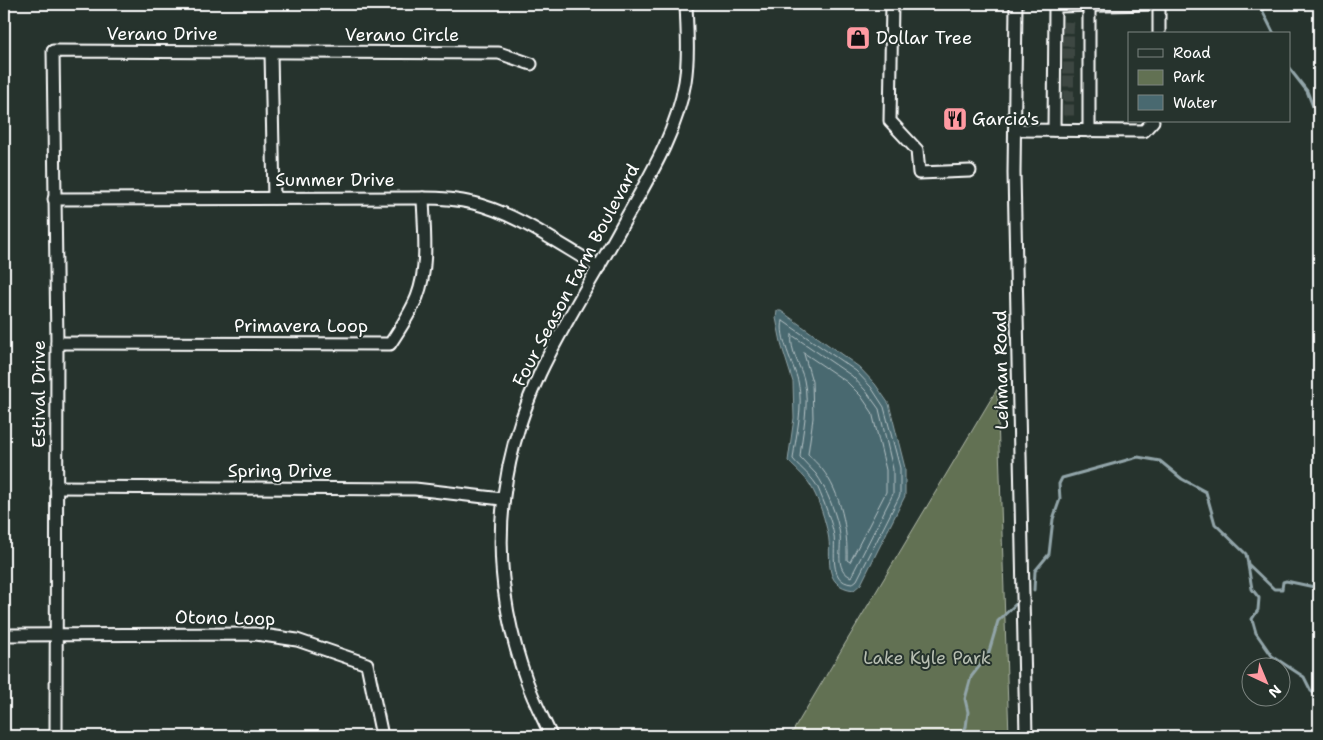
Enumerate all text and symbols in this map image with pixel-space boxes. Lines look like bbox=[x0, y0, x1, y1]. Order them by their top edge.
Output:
street label: Verano Drive bbox=[106, 22, 218, 46]
street label: Verano Circle bbox=[345, 23, 459, 47]
shop icon: Dollar Tree bbox=[845, 25, 871, 51]
place label: Dollar Tree bbox=[876, 26, 972, 50]
legend bbox=[1128, 32, 1290, 122]
text: Road bbox=[1173, 43, 1211, 63]
text: Park bbox=[1173, 67, 1205, 87]
text: Water bbox=[1173, 93, 1217, 113]
restaurant icon: Garcia's bbox=[942, 106, 968, 132]
place label: Garcia's bbox=[972, 107, 1039, 131]
street label: Four Season Farm Boulevard bbox=[507, 159, 645, 391]
street label: Summer Drive bbox=[275, 168, 395, 192]
street label: Lehman Road bbox=[988, 310, 1014, 430]
street label: Primavera Loop bbox=[234, 314, 368, 338]
street label: Estival Drive bbox=[27, 340, 51, 448]
street label: Spring Drive bbox=[228, 459, 332, 483]
street label: Otono Loop bbox=[175, 605, 275, 631]
park label: Lake Kyle Park bbox=[863, 646, 991, 670]
north arrow bbox=[1240, 658, 1290, 708]
text: N bbox=[1265, 681, 1285, 702]

